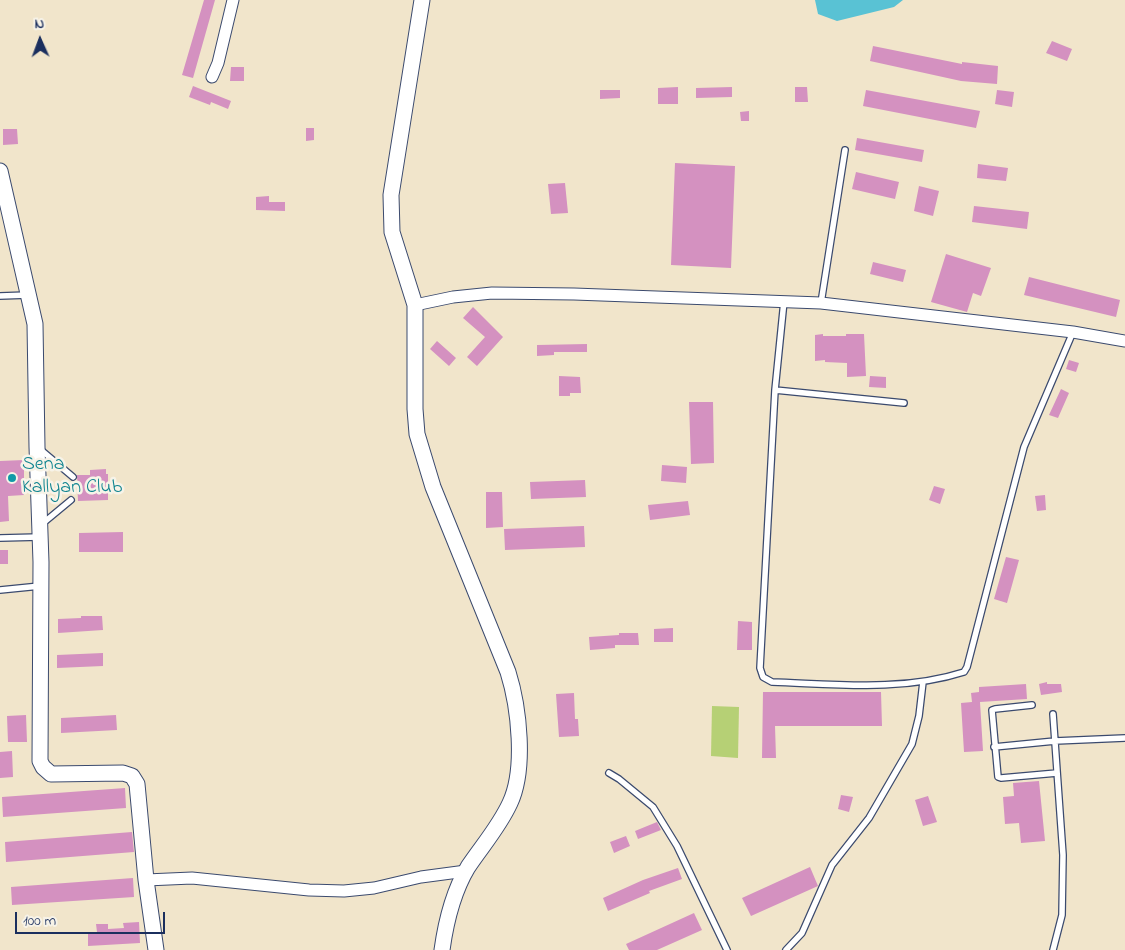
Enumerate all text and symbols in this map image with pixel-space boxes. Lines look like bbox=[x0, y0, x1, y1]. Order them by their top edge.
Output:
text: N bbox=[34, 14, 45, 35]
north arrow bbox=[15, 15, 65, 65]
place label: Sena Kallyan Club bbox=[22, 454, 122, 501]
marker: Sena Kallyan Club bbox=[6, 472, 18, 484]
scale bar bbox=[18, 902, 168, 934]
text: 100 m bbox=[23, 910, 56, 932]

